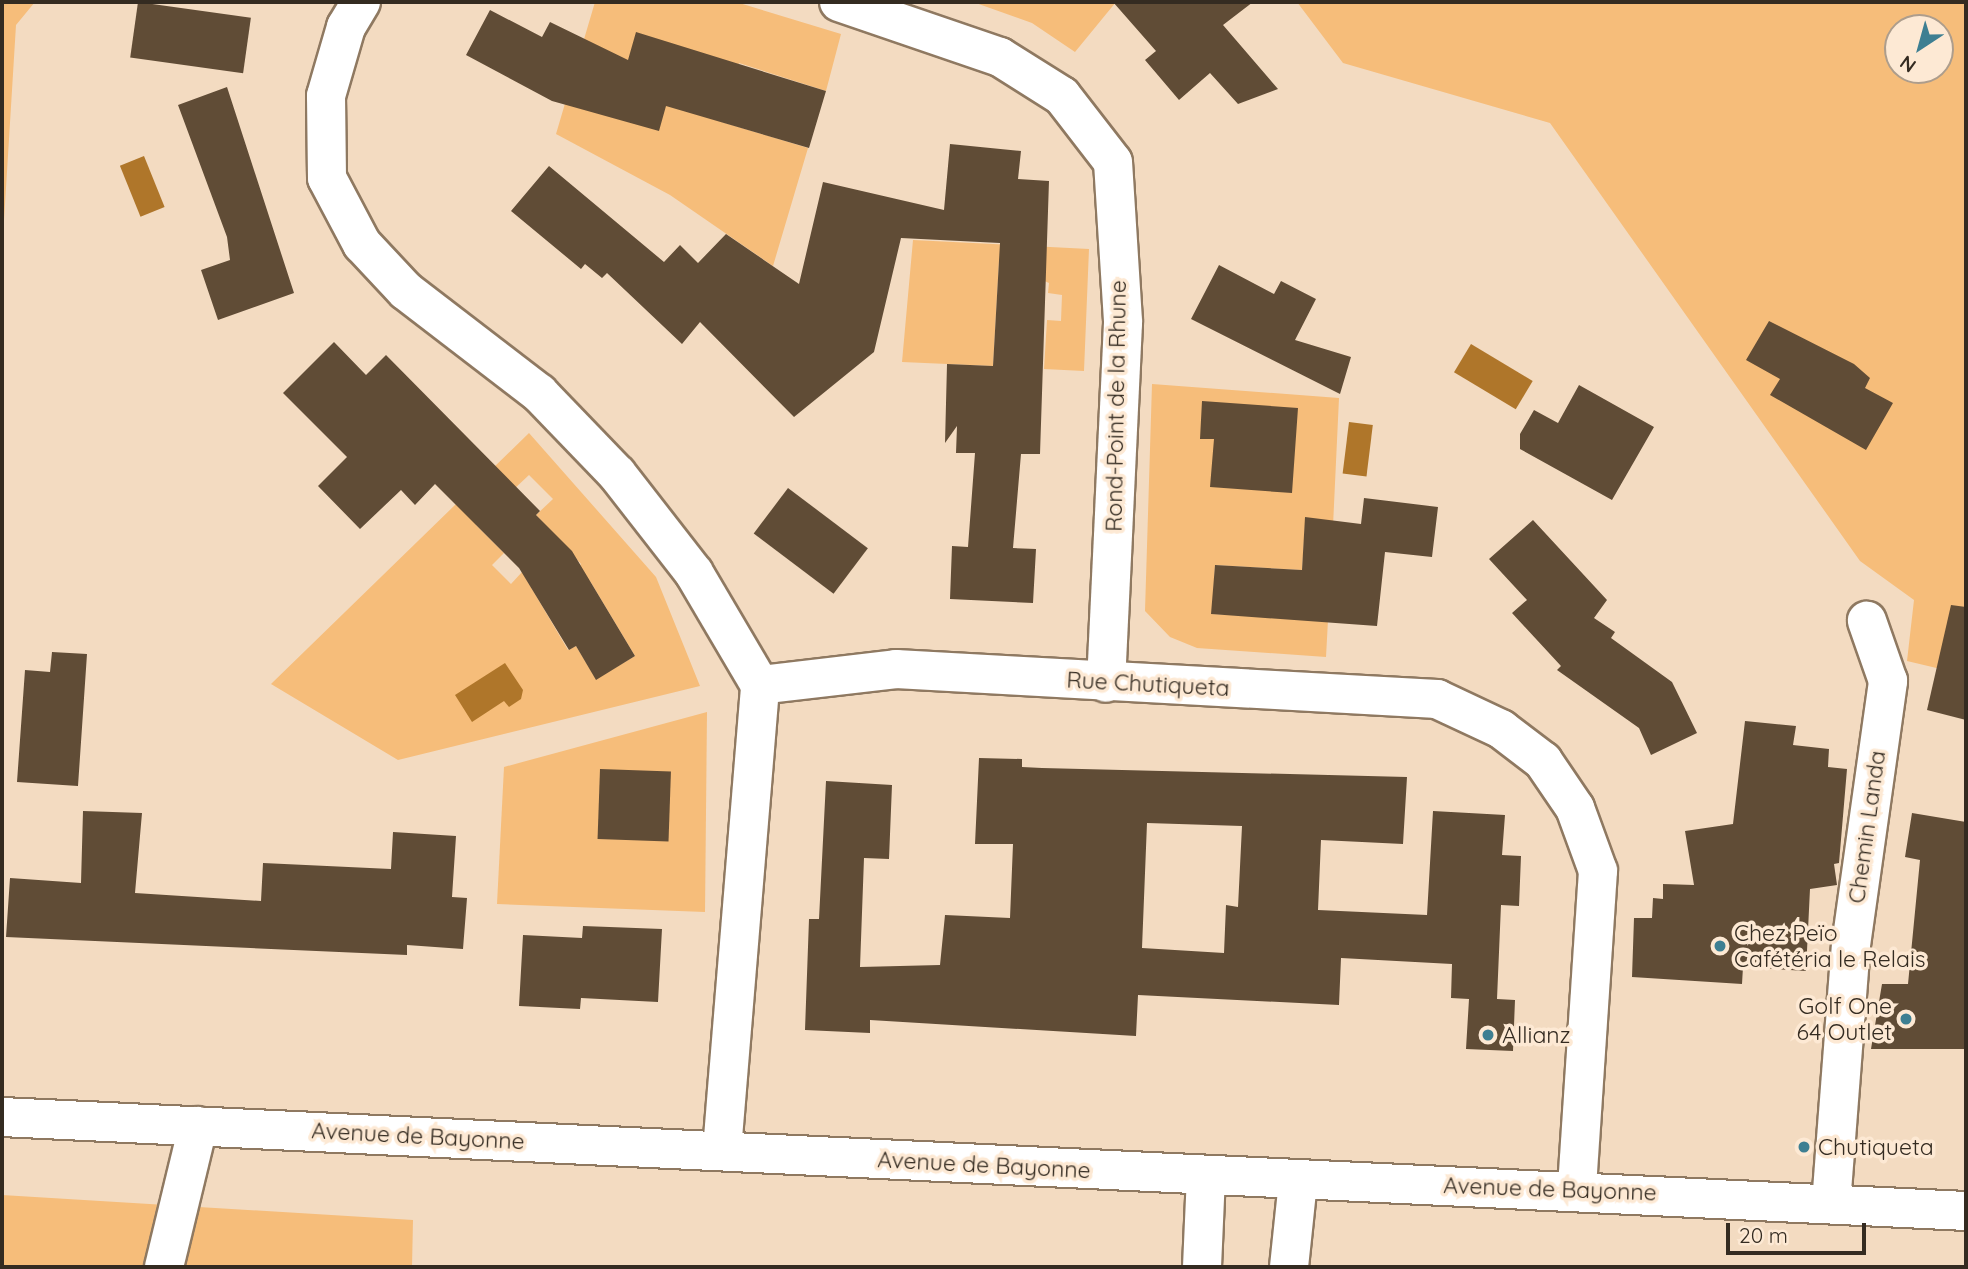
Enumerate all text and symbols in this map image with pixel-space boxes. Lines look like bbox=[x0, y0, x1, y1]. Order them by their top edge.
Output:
north arrow bbox=[1884, 14, 1954, 84]
text: N bbox=[1895, 51, 1921, 78]
street label: Rond-Point de la Rhune bbox=[1100, 280, 1132, 532]
street label: Rue Chutiqueta bbox=[1066, 666, 1230, 702]
street label: Chemin Landa bbox=[1843, 749, 1891, 905]
place label: Chez Peïo Cafétéria le Relais bbox=[1734, 919, 1926, 973]
marker: Chez Peïo Cafétéria le Relais bbox=[1712, 938, 1728, 954]
place label: Golf One 64 Outlet bbox=[1797, 992, 1892, 1046]
marker: Golf One 64 Outlet bbox=[1898, 1011, 1914, 1027]
place label: Allianz bbox=[1502, 1021, 1571, 1049]
marker: Allianz bbox=[1480, 1027, 1496, 1043]
street label: Avenue de Bayonne bbox=[311, 1117, 525, 1155]
place label: Chutiqueta bbox=[1818, 1133, 1934, 1161]
marker: Chutiqueta bbox=[1796, 1139, 1812, 1155]
street label: Avenue de Bayonne bbox=[877, 1146, 1091, 1184]
street label: Avenue de Bayonne bbox=[1443, 1171, 1657, 1207]
scale bar bbox=[1730, 1210, 1870, 1254]
text: 20 m bbox=[1739, 1222, 1788, 1248]

